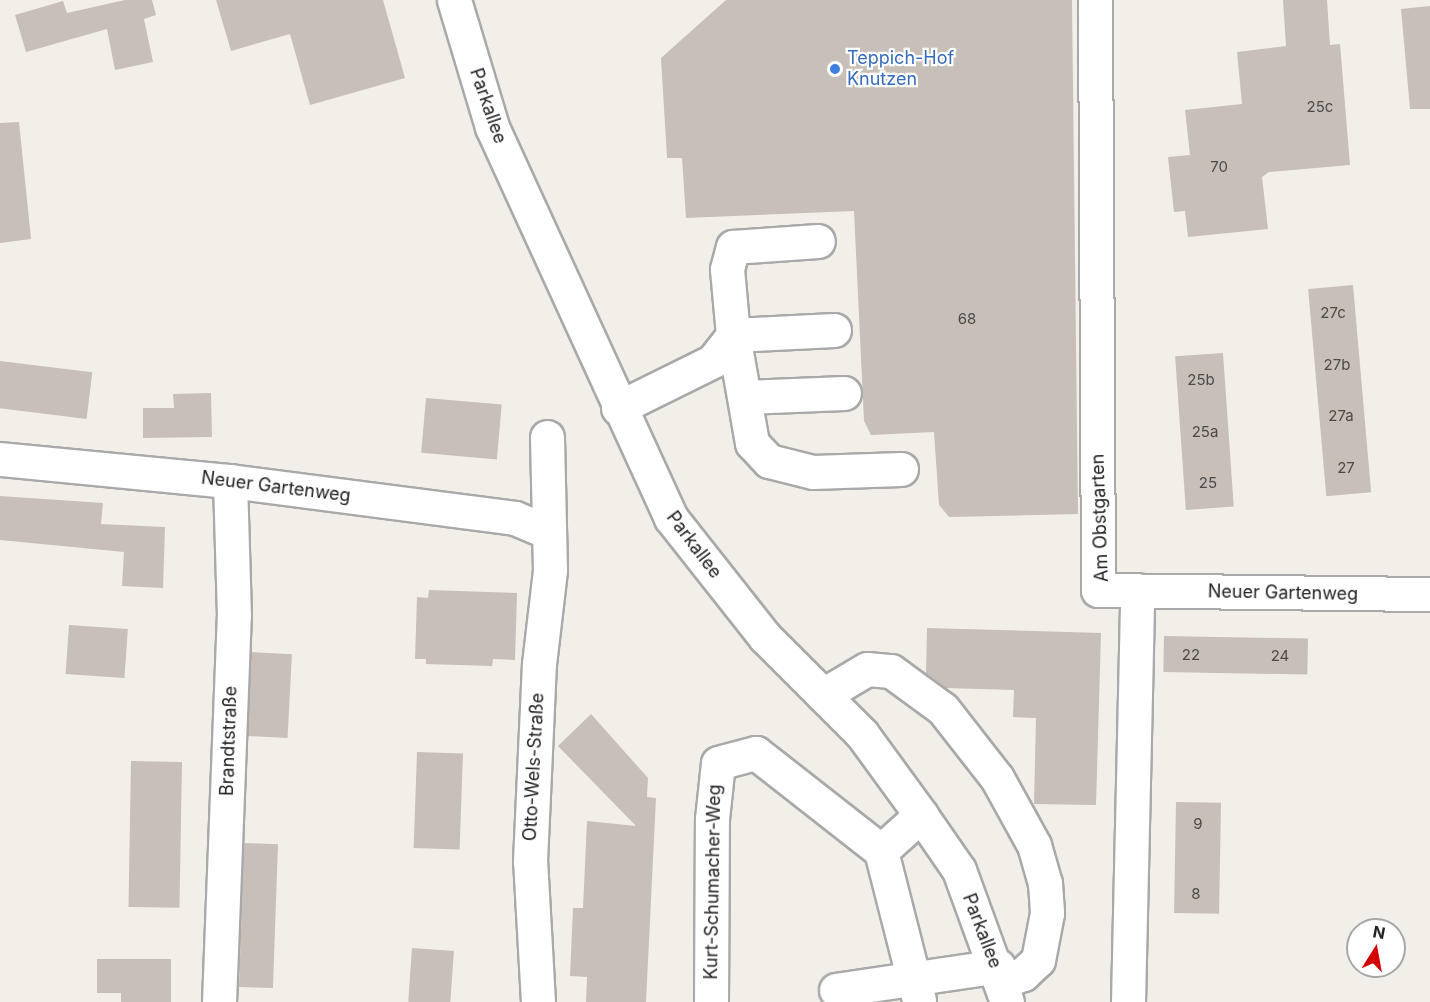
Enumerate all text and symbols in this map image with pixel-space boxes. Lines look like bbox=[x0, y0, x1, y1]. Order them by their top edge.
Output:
place label: Teppich-Hof Knutzen bbox=[847, 48, 954, 90]
marker: Teppich-Hof Knutzen bbox=[828, 62, 842, 76]
street label: Parkallee bbox=[465, 65, 511, 147]
house number: 25c bbox=[1307, 98, 1333, 116]
house number: 70 bbox=[1210, 158, 1228, 176]
house number: 27c bbox=[1320, 304, 1346, 322]
house number: 68 bbox=[958, 310, 976, 328]
house number: 27b bbox=[1324, 356, 1350, 374]
house number: 25b bbox=[1187, 371, 1215, 389]
house number: 27a bbox=[1328, 407, 1354, 425]
house number: 25a bbox=[1192, 423, 1218, 441]
street label: Am Obstgarten bbox=[1087, 454, 1113, 582]
house number: 27 bbox=[1337, 459, 1355, 477]
street label: Neuer Gartenweg bbox=[200, 467, 352, 507]
house number: 25 bbox=[1199, 474, 1217, 492]
street label: Parkallee bbox=[662, 507, 726, 583]
street label: Neuer Gartenweg bbox=[1208, 581, 1358, 605]
house number: 22 bbox=[1182, 646, 1200, 664]
house number: 24 bbox=[1271, 647, 1289, 665]
street label: Brandtstraße bbox=[216, 686, 242, 796]
street label: Otto-Wels-Straße bbox=[519, 692, 549, 842]
street label: Kurt-Schumacher-Weg bbox=[700, 784, 726, 980]
house number: 9 bbox=[1193, 815, 1203, 833]
house number: 8 bbox=[1191, 885, 1201, 903]
street label: Parkallee bbox=[958, 891, 1006, 971]
north arrow bbox=[1346, 918, 1406, 978]
text: N bbox=[1371, 921, 1387, 943]

